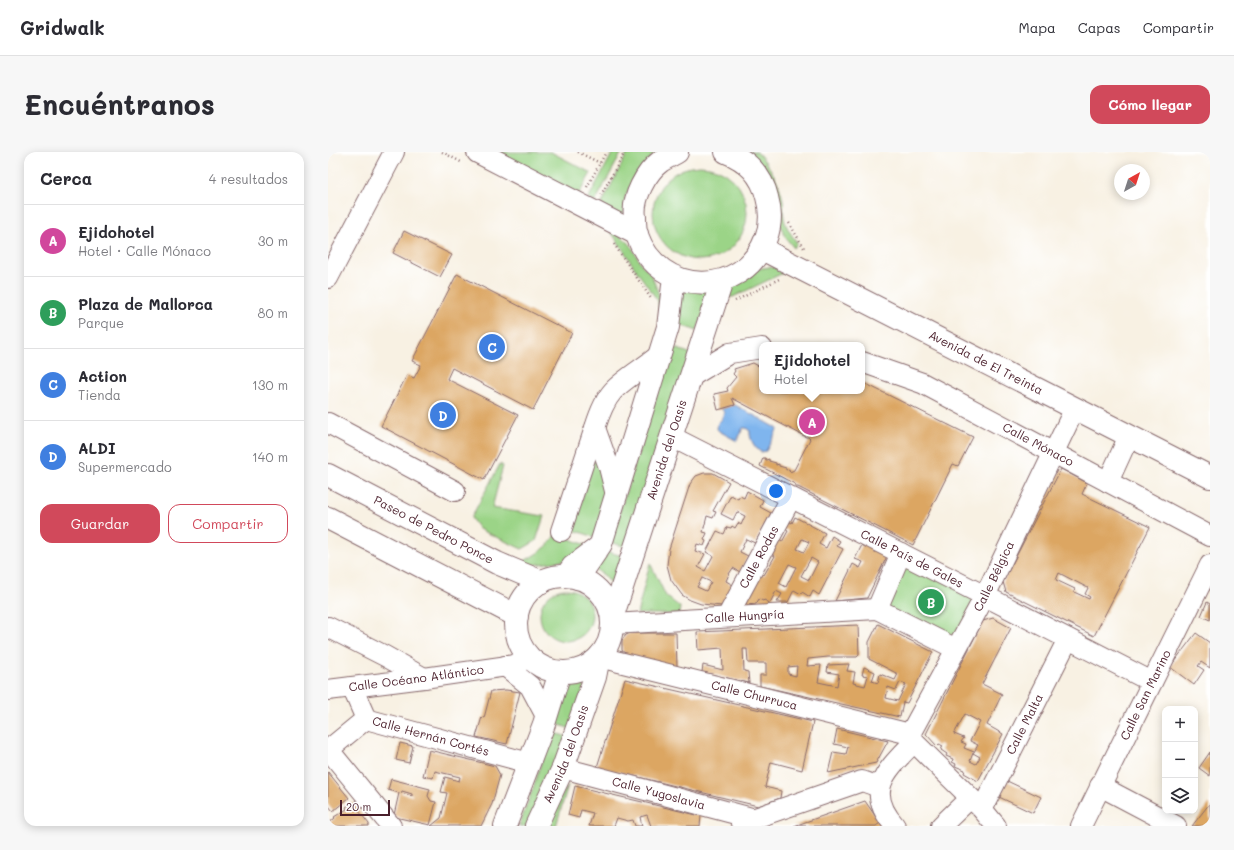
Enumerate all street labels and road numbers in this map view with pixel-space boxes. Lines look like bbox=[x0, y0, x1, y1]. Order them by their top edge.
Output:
street label: Avenida de El Treinta bbox=[926, 326, 1046, 398]
street label: Avenida del Oasis bbox=[642, 397, 690, 502]
street label: Calle Mónaco bbox=[1000, 418, 1077, 469]
street label: Paseo de Pedro Ponce bbox=[371, 491, 497, 567]
street label: Calle Rodas bbox=[735, 522, 782, 591]
street label: Calle País de Gales bbox=[858, 525, 967, 591]
street label: Calle Bélgica bbox=[969, 538, 1017, 614]
street label: Calle Hungría bbox=[705, 605, 785, 626]
street label: Calle San Marino bbox=[1116, 647, 1174, 742]
street label: Calle Océano Atlántico bbox=[348, 661, 485, 694]
street label: Calle Churruca bbox=[710, 676, 799, 713]
street label: Calle Malta bbox=[1002, 691, 1046, 757]
street label: Avenida del Oasis bbox=[539, 702, 592, 806]
street label: Calle Hernán Cortés bbox=[371, 712, 491, 759]
street label: Calle Yugoslavia bbox=[611, 772, 707, 812]

